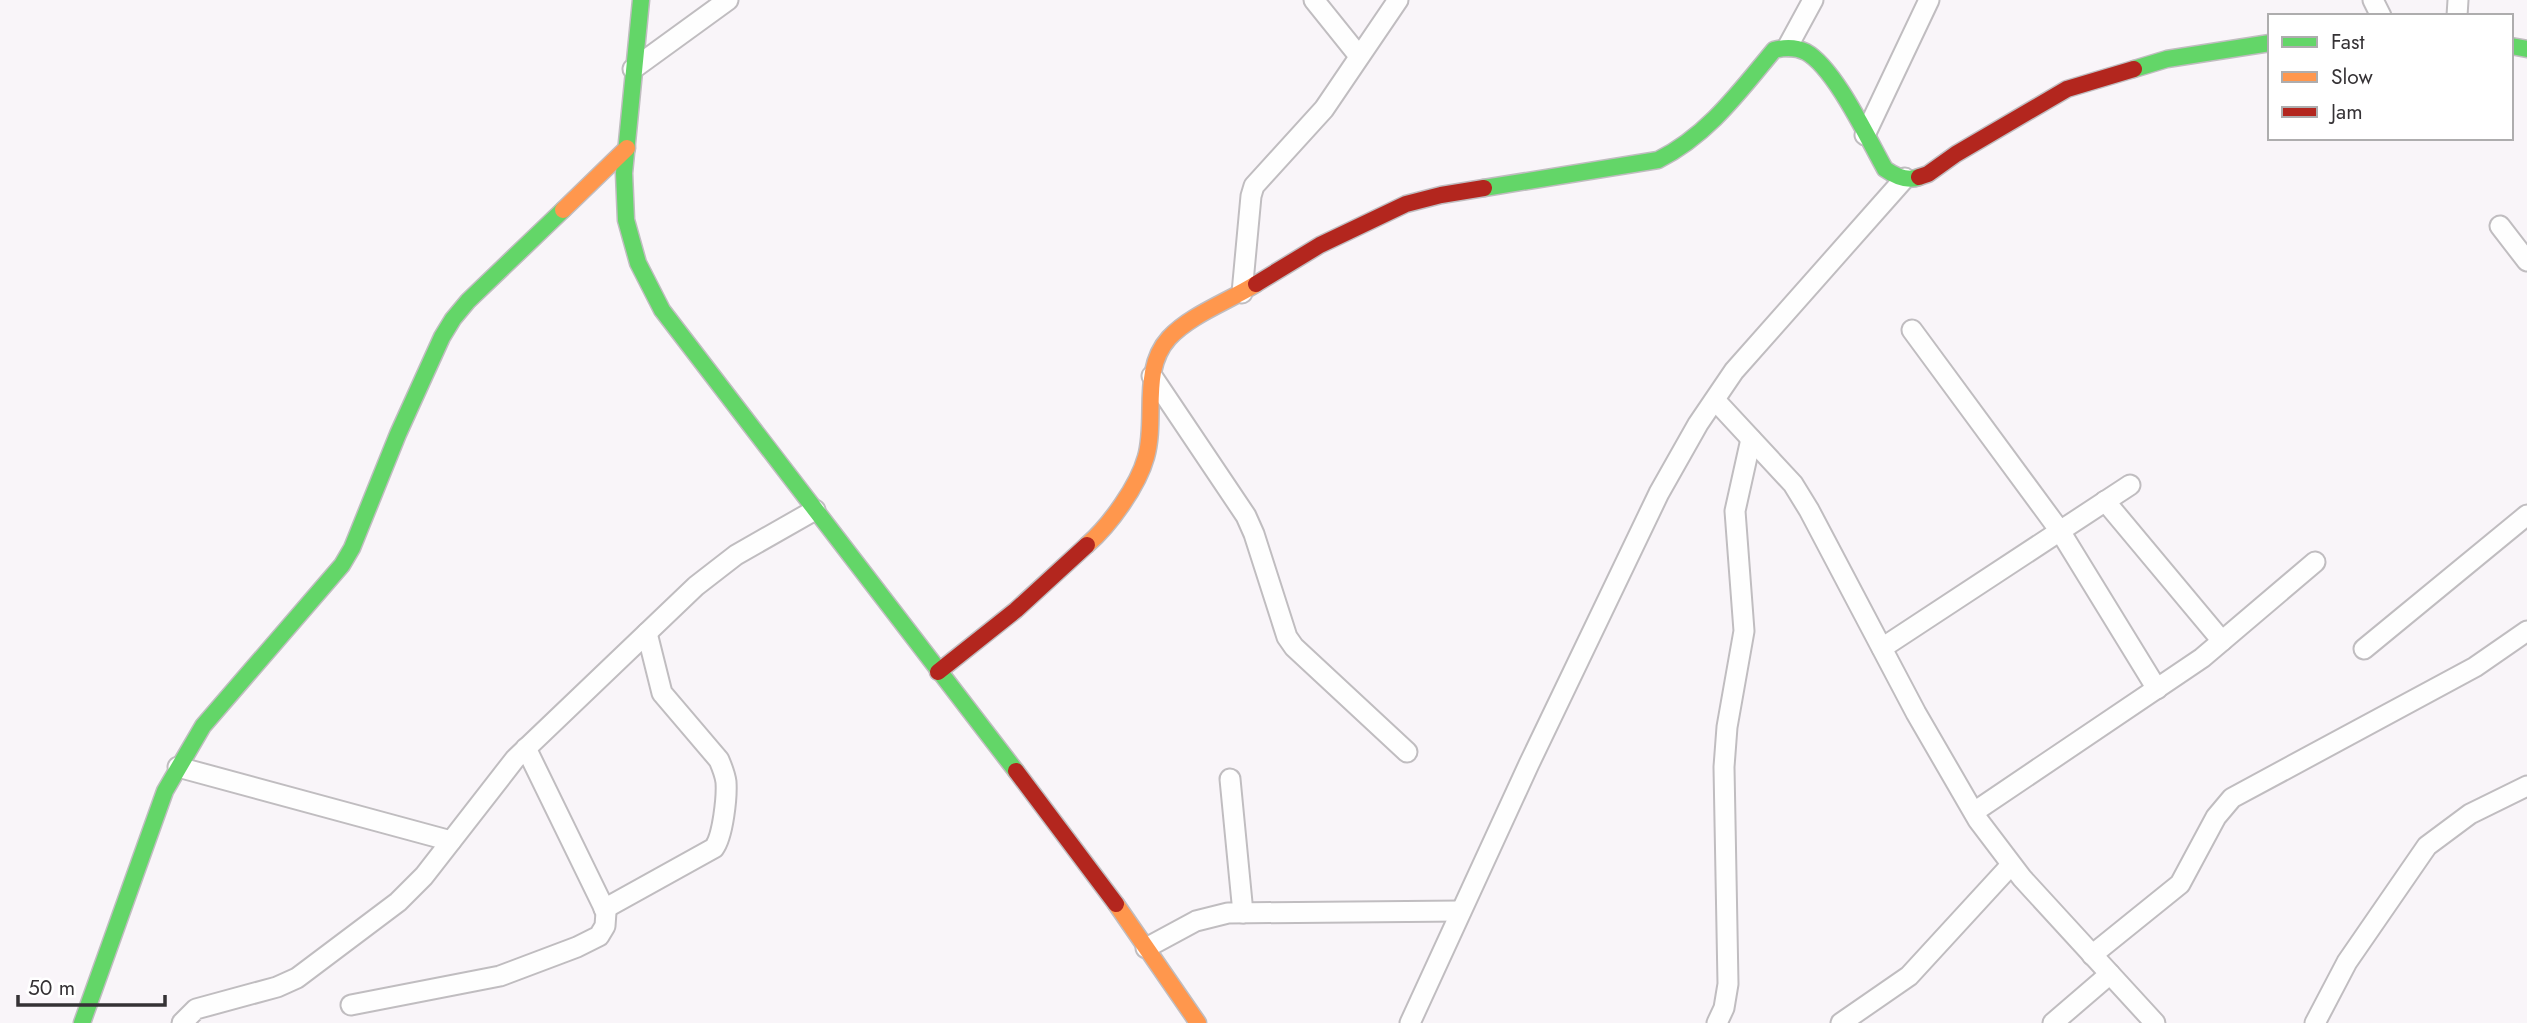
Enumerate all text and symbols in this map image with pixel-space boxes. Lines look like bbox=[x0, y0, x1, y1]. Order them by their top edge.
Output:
legend bbox=[2268, 14, 2513, 140]
text: Fast bbox=[2331, 27, 2364, 57]
text: Slow bbox=[2331, 62, 2373, 92]
text: Jam bbox=[2328, 97, 2363, 127]
scale bar bbox=[18, 964, 164, 1008]
text: 50 m bbox=[28, 973, 75, 1003]

